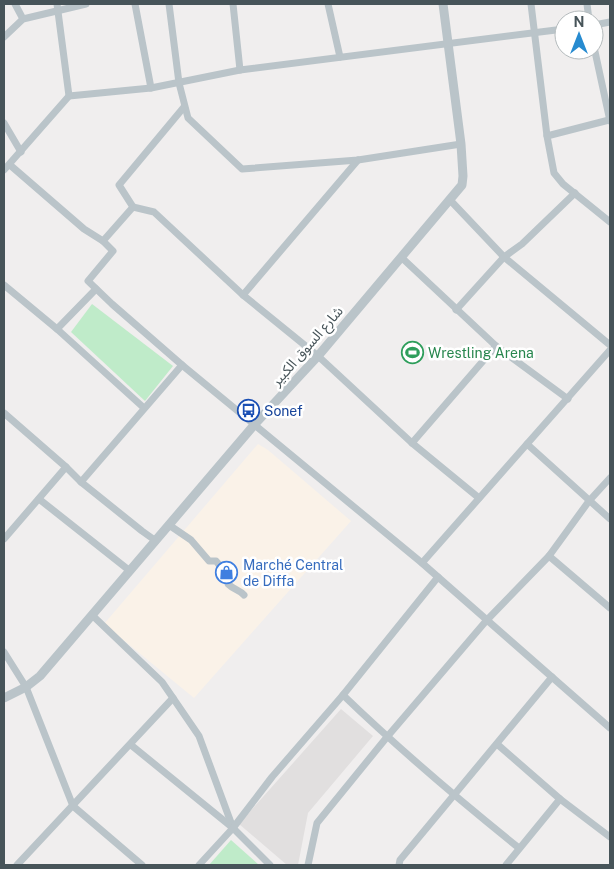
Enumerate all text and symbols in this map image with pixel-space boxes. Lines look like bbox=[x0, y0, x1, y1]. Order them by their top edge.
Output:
north arrow bbox=[554, 10, 604, 60]
text: N bbox=[574, 14, 584, 30]
street label: شارع السوق الكبير bbox=[267, 303, 348, 392]
sports icon: Wrestling Arena bbox=[400, 341, 424, 365]
place label: Wrestling Arena bbox=[428, 345, 534, 361]
bus stop icon: Sonef bbox=[236, 399, 260, 423]
place label: Sonef bbox=[264, 403, 303, 419]
place label: Marché Central de Diffa bbox=[243, 557, 343, 589]
shop icon: Marché Central de Diffa bbox=[215, 561, 239, 585]

